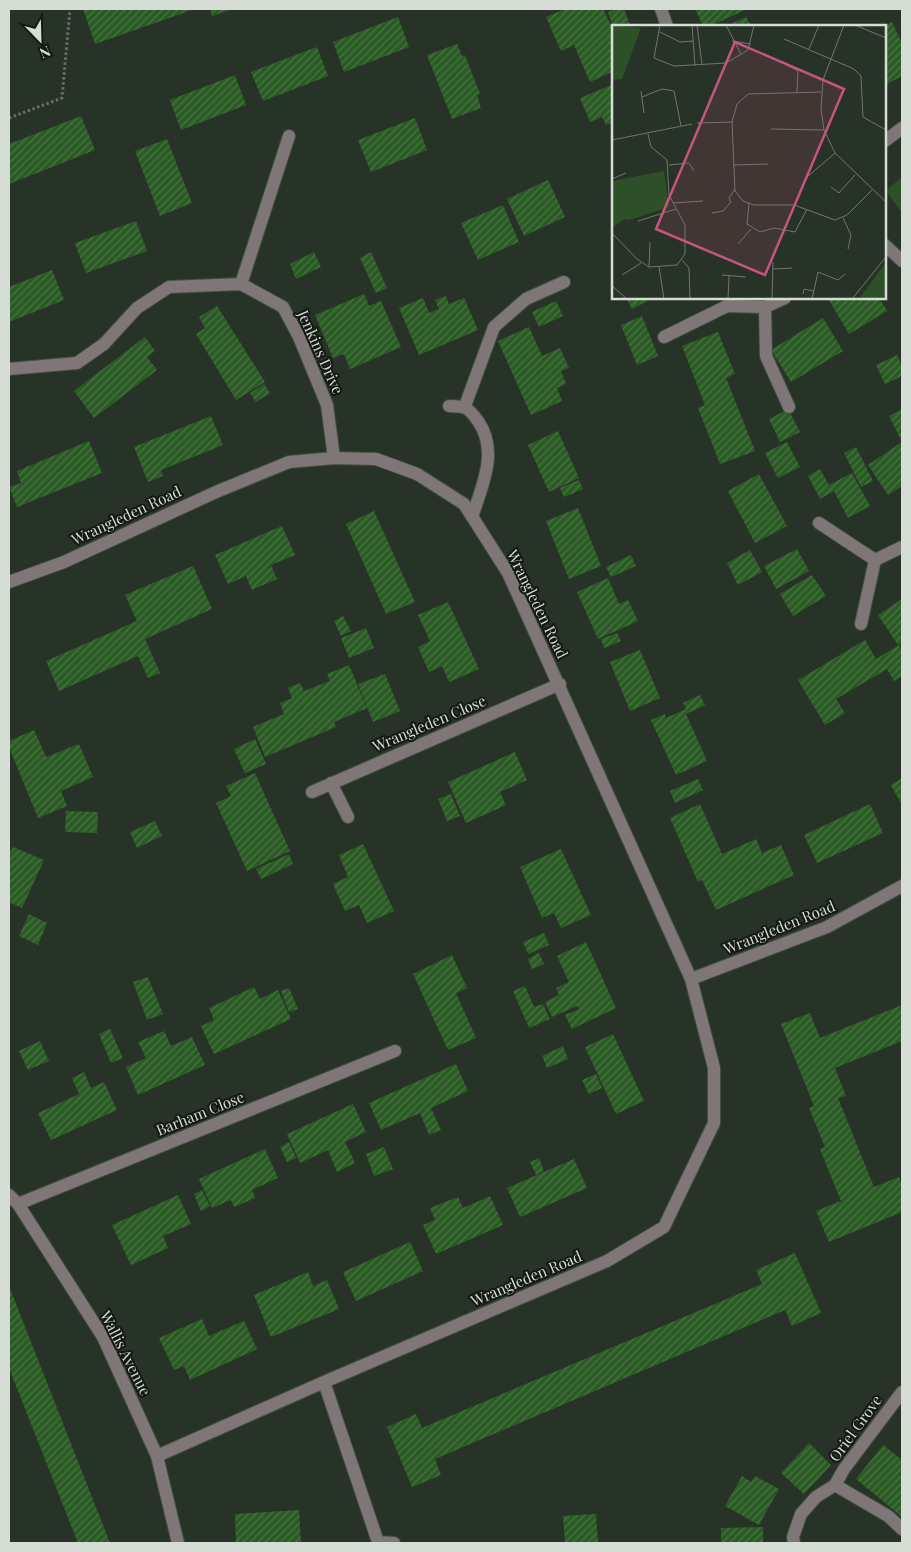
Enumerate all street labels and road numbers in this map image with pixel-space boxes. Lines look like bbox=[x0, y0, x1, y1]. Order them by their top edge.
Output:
street label: Jenkins Drive bbox=[293, 306, 348, 397]
street label: Wrangleden Road bbox=[67, 481, 184, 550]
street label: Wrangleden Road bbox=[503, 545, 573, 662]
street label: Wrangleden Close bbox=[368, 690, 489, 756]
street label: Wrangleden Road bbox=[719, 895, 838, 959]
street label: Barham Close bbox=[153, 1086, 247, 1140]
street label: Wrangleden Road bbox=[467, 1246, 585, 1311]
street label: Wallis Avenue bbox=[96, 1306, 156, 1399]
street label: Oriel Grove bbox=[824, 1391, 886, 1465]

